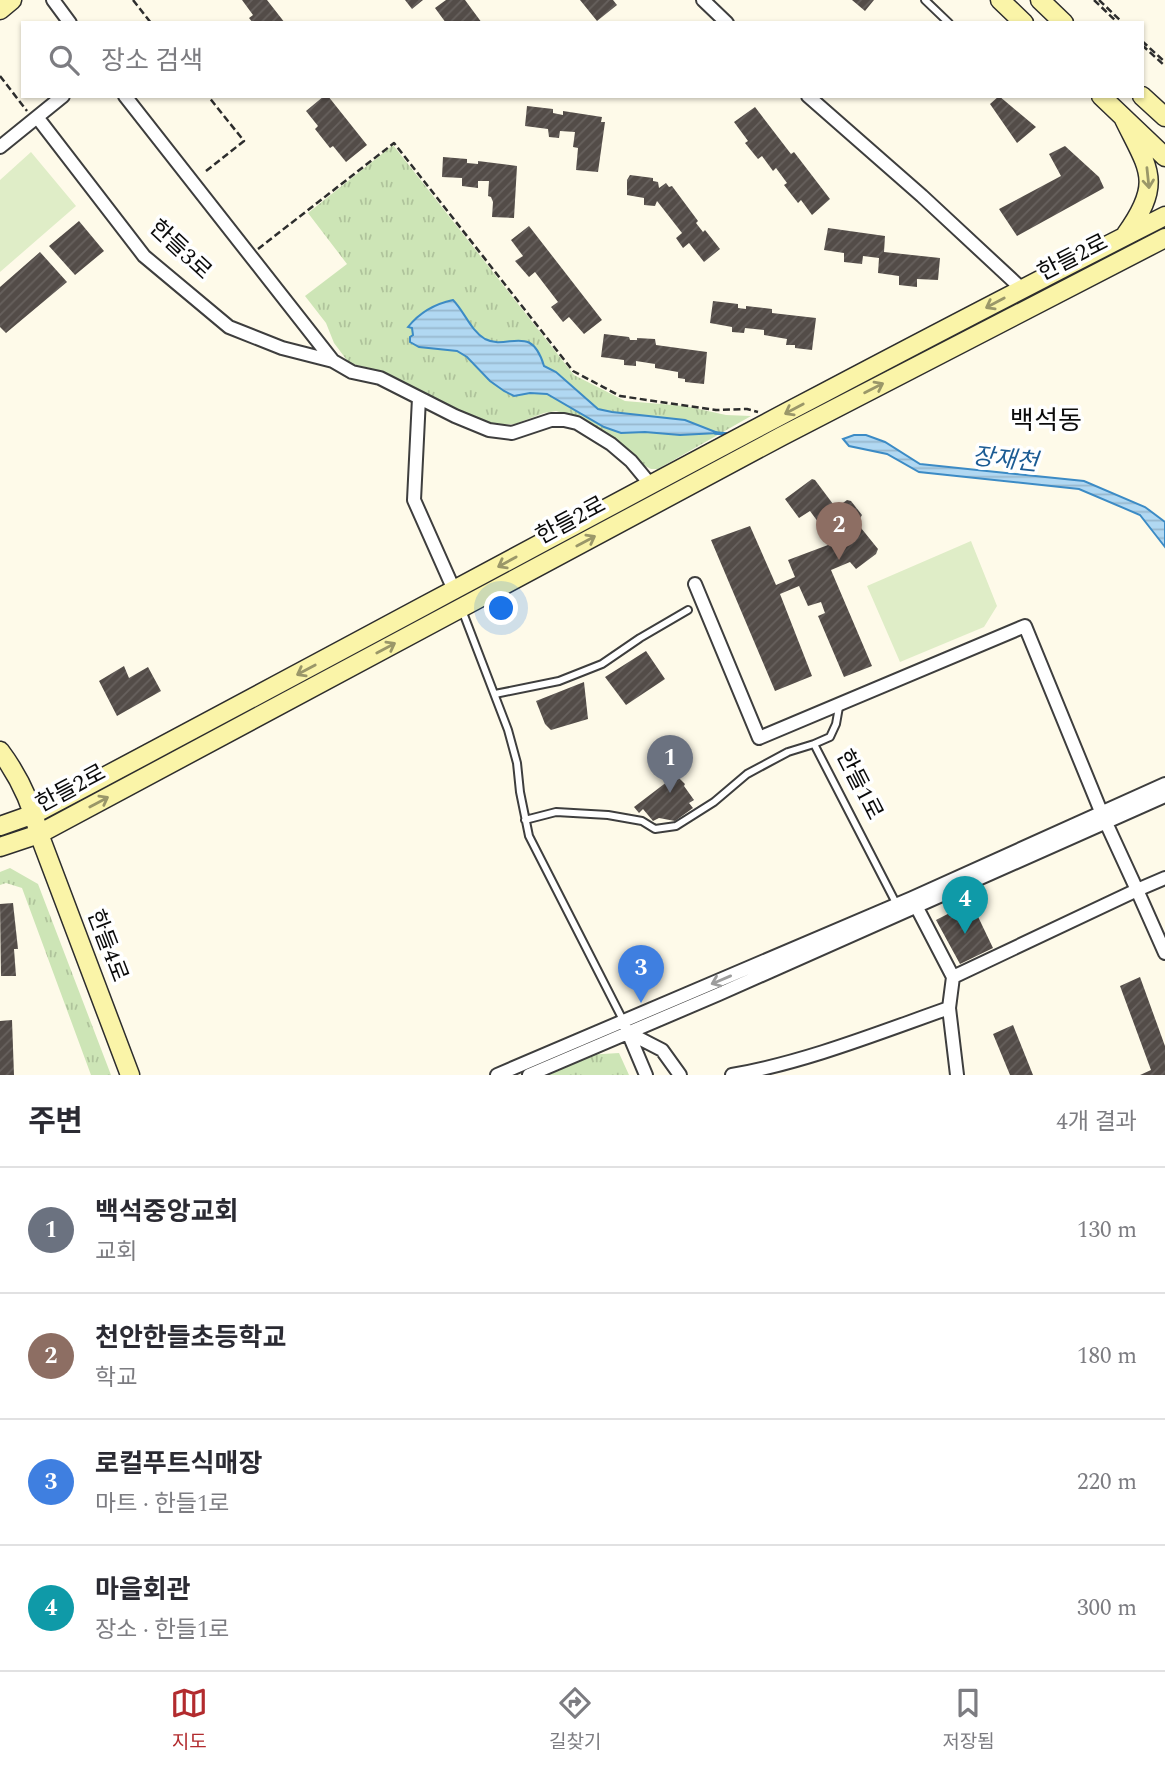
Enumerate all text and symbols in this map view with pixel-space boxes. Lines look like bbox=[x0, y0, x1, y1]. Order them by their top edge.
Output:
search box bbox=[21, 21, 1144, 98]
icon: search bbox=[45, 41, 83, 79]
text: 장소 검색 bbox=[101, 41, 203, 81]
one-way arrow bbox=[1142, 166, 1155, 189]
street label: 한들3로 bbox=[141, 212, 219, 288]
street label: 한들2로 bbox=[1032, 225, 1114, 291]
one-way arrow bbox=[985, 296, 1006, 310]
one-way arrow bbox=[863, 381, 884, 395]
district label: 백석동 bbox=[1010, 401, 1082, 441]
one-way arrow bbox=[784, 402, 804, 416]
water label: 장재천 bbox=[970, 439, 1043, 482]
street label: 한들2로 bbox=[530, 488, 612, 554]
pin: 2 bbox=[816, 502, 862, 560]
one-way arrow bbox=[575, 533, 596, 547]
one-way arrow bbox=[497, 555, 517, 569]
your location bbox=[484, 591, 518, 625]
one-way arrow bbox=[375, 641, 395, 655]
one-way arrow bbox=[297, 663, 317, 677]
pin: 1 bbox=[647, 735, 693, 793]
street label: 한들1로 bbox=[826, 744, 892, 826]
street label: 한들2로 bbox=[30, 756, 112, 822]
one-way arrow bbox=[88, 794, 108, 808]
pin: 4 bbox=[942, 876, 988, 934]
street label: 한들4로 bbox=[77, 905, 137, 987]
pin: 3 bbox=[618, 945, 664, 1003]
one-way arrow bbox=[711, 974, 733, 987]
text: 주변 bbox=[28, 1099, 83, 1145]
text: 4개 결과 bbox=[1056, 1105, 1137, 1140]
text: 백석중앙교회 bbox=[95, 1192, 239, 1232]
text: 1 bbox=[45, 1213, 57, 1248]
text: 130 m bbox=[1077, 1213, 1137, 1248]
text: 교회 bbox=[95, 1235, 137, 1270]
text: 천안한들초등학교 bbox=[95, 1318, 286, 1358]
text: 2 bbox=[45, 1339, 57, 1374]
text: 180 m bbox=[1077, 1339, 1137, 1374]
text: 학교 bbox=[95, 1361, 137, 1396]
text: 로컬푸트식매장 bbox=[95, 1444, 262, 1484]
text: 3 bbox=[45, 1465, 57, 1500]
text: 220 m bbox=[1077, 1465, 1137, 1500]
text: 마트 · 한들1로 bbox=[95, 1487, 230, 1522]
text: 마을회관 bbox=[95, 1570, 191, 1610]
text: 4 bbox=[45, 1591, 57, 1626]
text: 300 m bbox=[1077, 1591, 1137, 1626]
text: 장소 · 한들1로 bbox=[95, 1613, 230, 1648]
tab: 지도 bbox=[170, 1684, 208, 1757]
tab: 길찾기 bbox=[549, 1684, 601, 1757]
tab: 저장됨 bbox=[942, 1684, 995, 1757]

